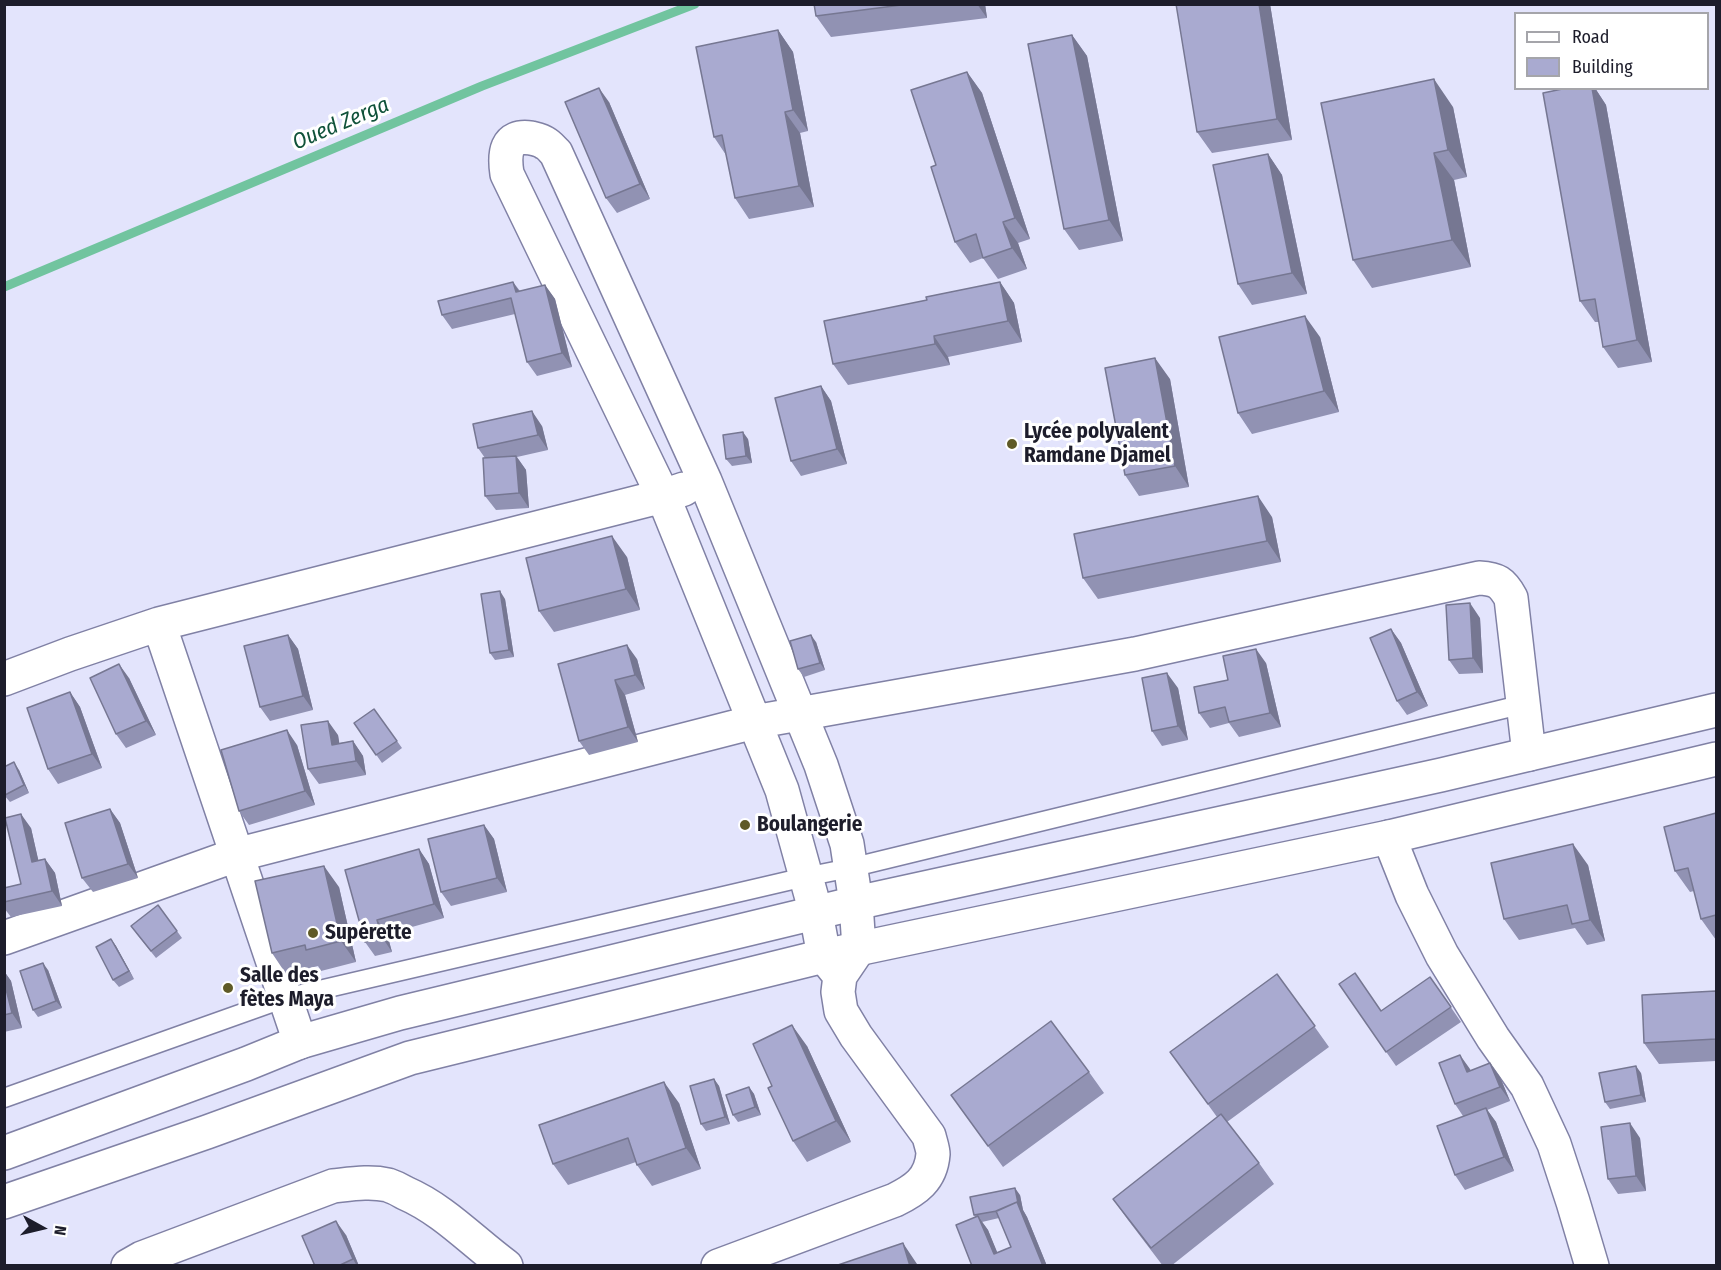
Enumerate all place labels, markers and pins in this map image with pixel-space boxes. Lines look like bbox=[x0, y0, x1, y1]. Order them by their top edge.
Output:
place label: Lycée polyvalent Ramdane Djamel bbox=[1024, 419, 1171, 469]
marker: Lycée polyvalent Ramdane Djamel bbox=[1005, 437, 1019, 451]
place label: Boulangerie bbox=[757, 812, 862, 838]
marker: Boulangerie bbox=[738, 818, 752, 832]
place label: Supérette bbox=[325, 920, 412, 946]
marker: Supérette bbox=[306, 926, 320, 940]
place label: Salle des fètes Maya bbox=[240, 963, 334, 1013]
marker: Salle des fètes Maya bbox=[221, 981, 235, 995]

